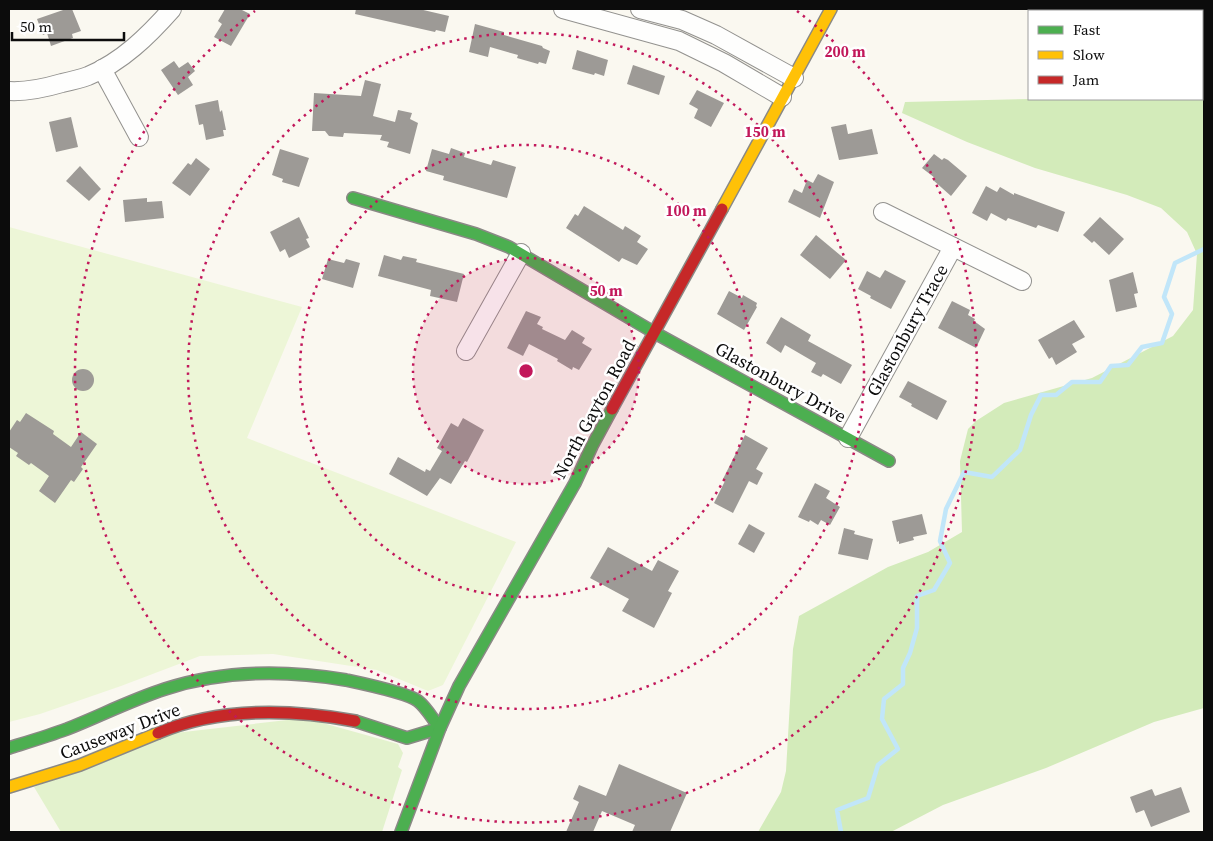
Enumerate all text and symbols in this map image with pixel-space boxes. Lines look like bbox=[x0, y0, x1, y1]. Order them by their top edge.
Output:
scale bar bbox=[12, 10, 125, 42]
legend bbox=[1028, 10, 1203, 100]
text: 50 m bbox=[20, 16, 52, 37]
text: Fast bbox=[1073, 19, 1100, 40]
text: 200 m bbox=[824, 41, 866, 62]
text: Slow bbox=[1073, 44, 1105, 65]
text: Jam bbox=[1072, 69, 1100, 90]
text: 150 m bbox=[744, 121, 786, 142]
text: 100 m bbox=[665, 200, 707, 221]
street label: Glastonbury Trace bbox=[860, 259, 954, 401]
text: 50 m bbox=[589, 280, 623, 301]
street label: North Gayton Road bbox=[547, 335, 641, 483]
street label: Glastonbury Drive bbox=[711, 336, 851, 428]
centre of rings bbox=[517, 362, 535, 380]
street label: Causeway Drive bbox=[56, 697, 184, 765]

